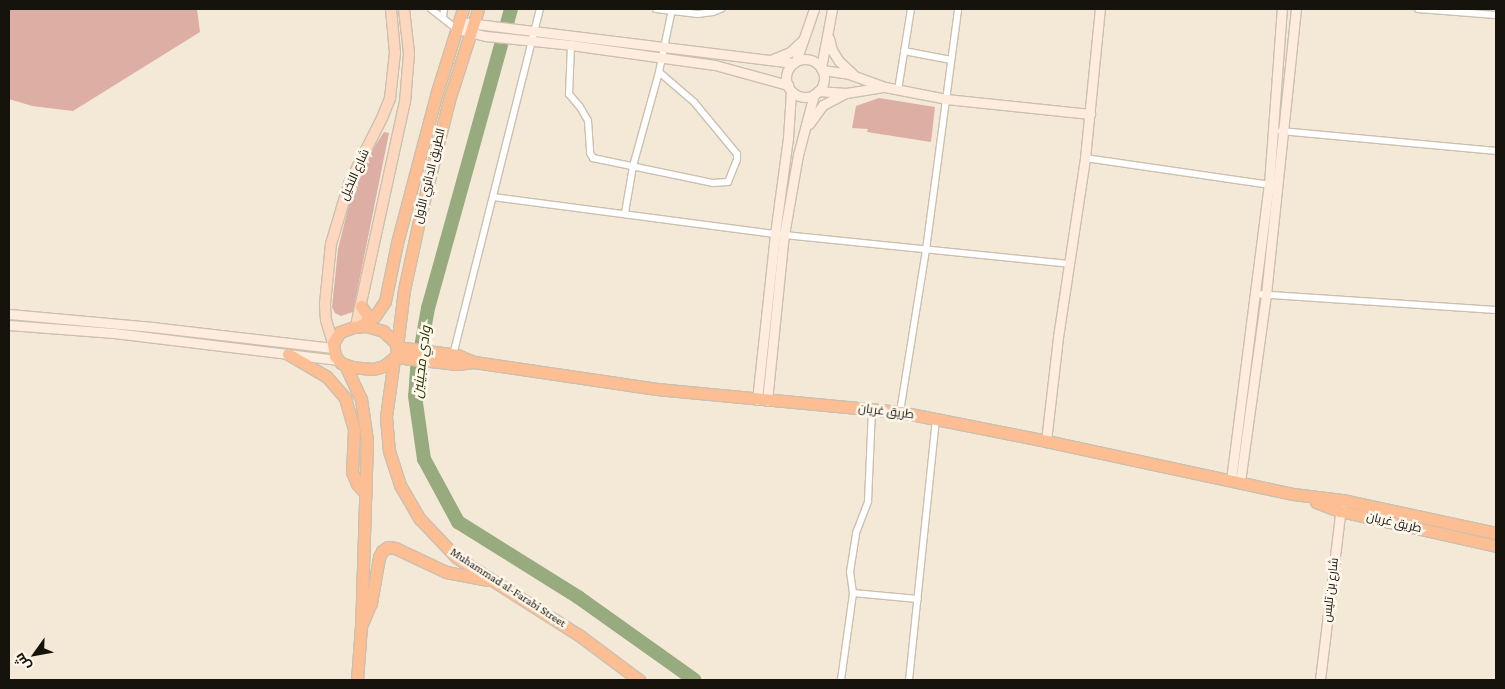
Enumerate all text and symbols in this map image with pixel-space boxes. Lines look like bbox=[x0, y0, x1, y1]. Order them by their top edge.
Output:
street label: الطريق الدائري الأول bbox=[411, 127, 449, 225]
street label: شارع النخيل bbox=[337, 147, 373, 203]
water label: وادي مجينين bbox=[408, 325, 434, 399]
street label: طريق غريان bbox=[857, 401, 915, 423]
street label: طريق غريان bbox=[1365, 510, 1423, 536]
street label: Muhammad al-Farabi Street bbox=[447, 545, 569, 631]
street label: شارع بن تليس bbox=[1320, 557, 1342, 623]
north arrow bbox=[10, 629, 60, 679]
text: ش bbox=[11, 650, 34, 674]

